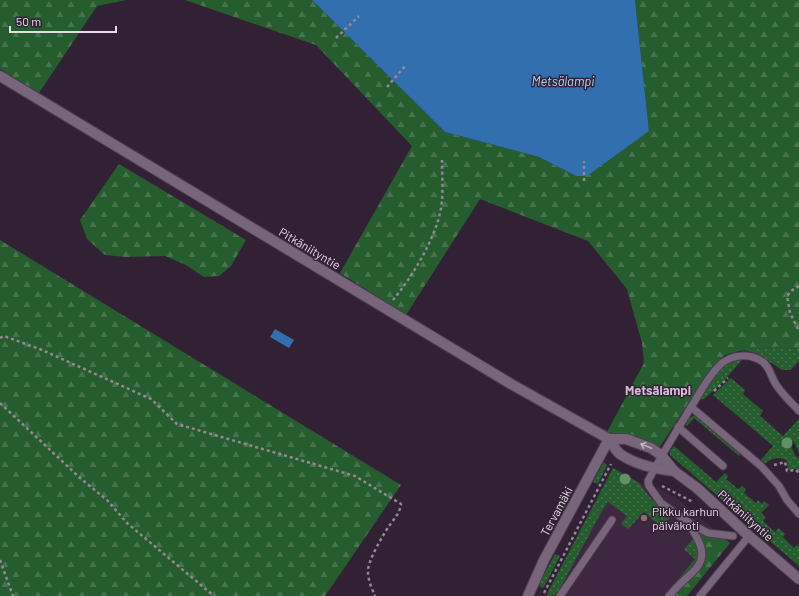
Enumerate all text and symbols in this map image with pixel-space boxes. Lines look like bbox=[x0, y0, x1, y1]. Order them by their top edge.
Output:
scale bar bbox=[10, 8, 116, 34]
text: 50 m bbox=[16, 14, 41, 28]
water label: Metsälampi bbox=[531, 73, 595, 89]
street label: Pitkäniityntie bbox=[277, 224, 343, 272]
district label: Metsälampi bbox=[625, 382, 691, 398]
one-way arrow bbox=[640, 442, 652, 450]
street label: Tervamäki bbox=[537, 484, 575, 538]
street label: Pitkäniityntie bbox=[716, 487, 776, 543]
place label: Pikku karhun päiväkoti bbox=[652, 504, 719, 532]
marker: Pikku karhun päiväkoti bbox=[639, 513, 649, 523]

